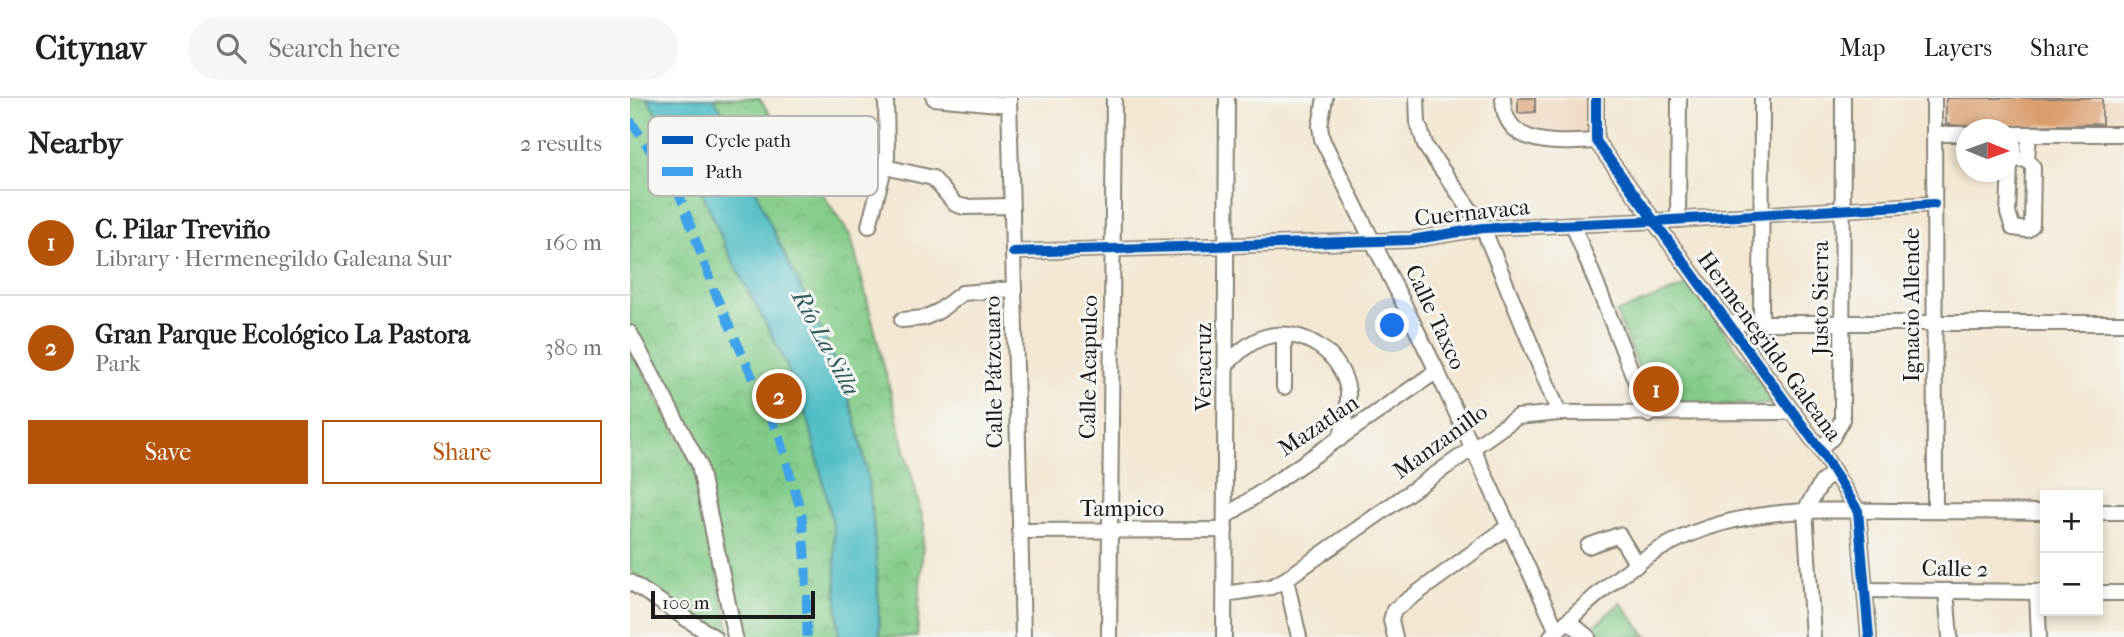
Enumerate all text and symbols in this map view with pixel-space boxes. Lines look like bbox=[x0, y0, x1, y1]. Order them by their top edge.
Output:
search box bbox=[188, 17, 678, 80]
text: Citynav bbox=[35, 29, 146, 68]
icon: search bbox=[212, 29, 250, 67]
text: Search here bbox=[268, 33, 400, 64]
text: Map bbox=[1840, 34, 1886, 62]
text: Layers bbox=[1924, 34, 1992, 62]
text: Share bbox=[2030, 34, 2089, 62]
legend bbox=[648, 116, 878, 196]
north arrow bbox=[1956, 119, 2019, 182]
text: Nearby bbox=[28, 126, 123, 161]
text: 2 results bbox=[520, 130, 602, 157]
text: Cycle path bbox=[705, 130, 791, 152]
text: Path bbox=[705, 161, 743, 183]
street label: Cuernavaca bbox=[1413, 193, 1531, 232]
text: C. Pilar Treviño bbox=[95, 214, 270, 245]
street label: Ignacio Allende bbox=[1898, 228, 1925, 382]
text: 1 bbox=[47, 229, 55, 256]
text: 160 m bbox=[545, 229, 602, 256]
street label: Justo Sierra bbox=[1807, 240, 1834, 357]
text: Library · Hermenegildo Galeana Sur bbox=[95, 245, 452, 272]
street label: Hermenegildo Galeana bbox=[1692, 246, 1848, 447]
street label: Calle Taxco bbox=[1400, 260, 1472, 374]
water label: Río La Silla bbox=[786, 284, 865, 401]
street label: Calle Pátzcuaro bbox=[979, 295, 1008, 449]
street label: Calle Acapulco bbox=[1074, 295, 1103, 439]
your location bbox=[1375, 308, 1409, 342]
text: Gran Parque Ecológico La Pastora bbox=[95, 319, 470, 350]
street label: Veracruz bbox=[1190, 323, 1217, 412]
text: 2 bbox=[45, 334, 57, 361]
text: 380 m bbox=[544, 334, 602, 361]
text: Park bbox=[95, 350, 141, 377]
pin: 1 bbox=[1633, 363, 1679, 415]
pin: 2 bbox=[756, 370, 802, 422]
street label: Mazatlan bbox=[1273, 388, 1364, 462]
street label: Manzanillo bbox=[1388, 398, 1493, 485]
button: Save bbox=[28, 420, 308, 484]
button: Share bbox=[322, 420, 602, 484]
map controls bbox=[2040, 490, 2103, 616]
button: + bbox=[2040, 490, 2103, 553]
street label: Tampico bbox=[1080, 495, 1164, 522]
button: − bbox=[2040, 553, 2103, 616]
street label: Calle 2 bbox=[1921, 554, 1989, 583]
scale bar bbox=[651, 588, 816, 620]
text: 100 m bbox=[662, 592, 710, 614]

